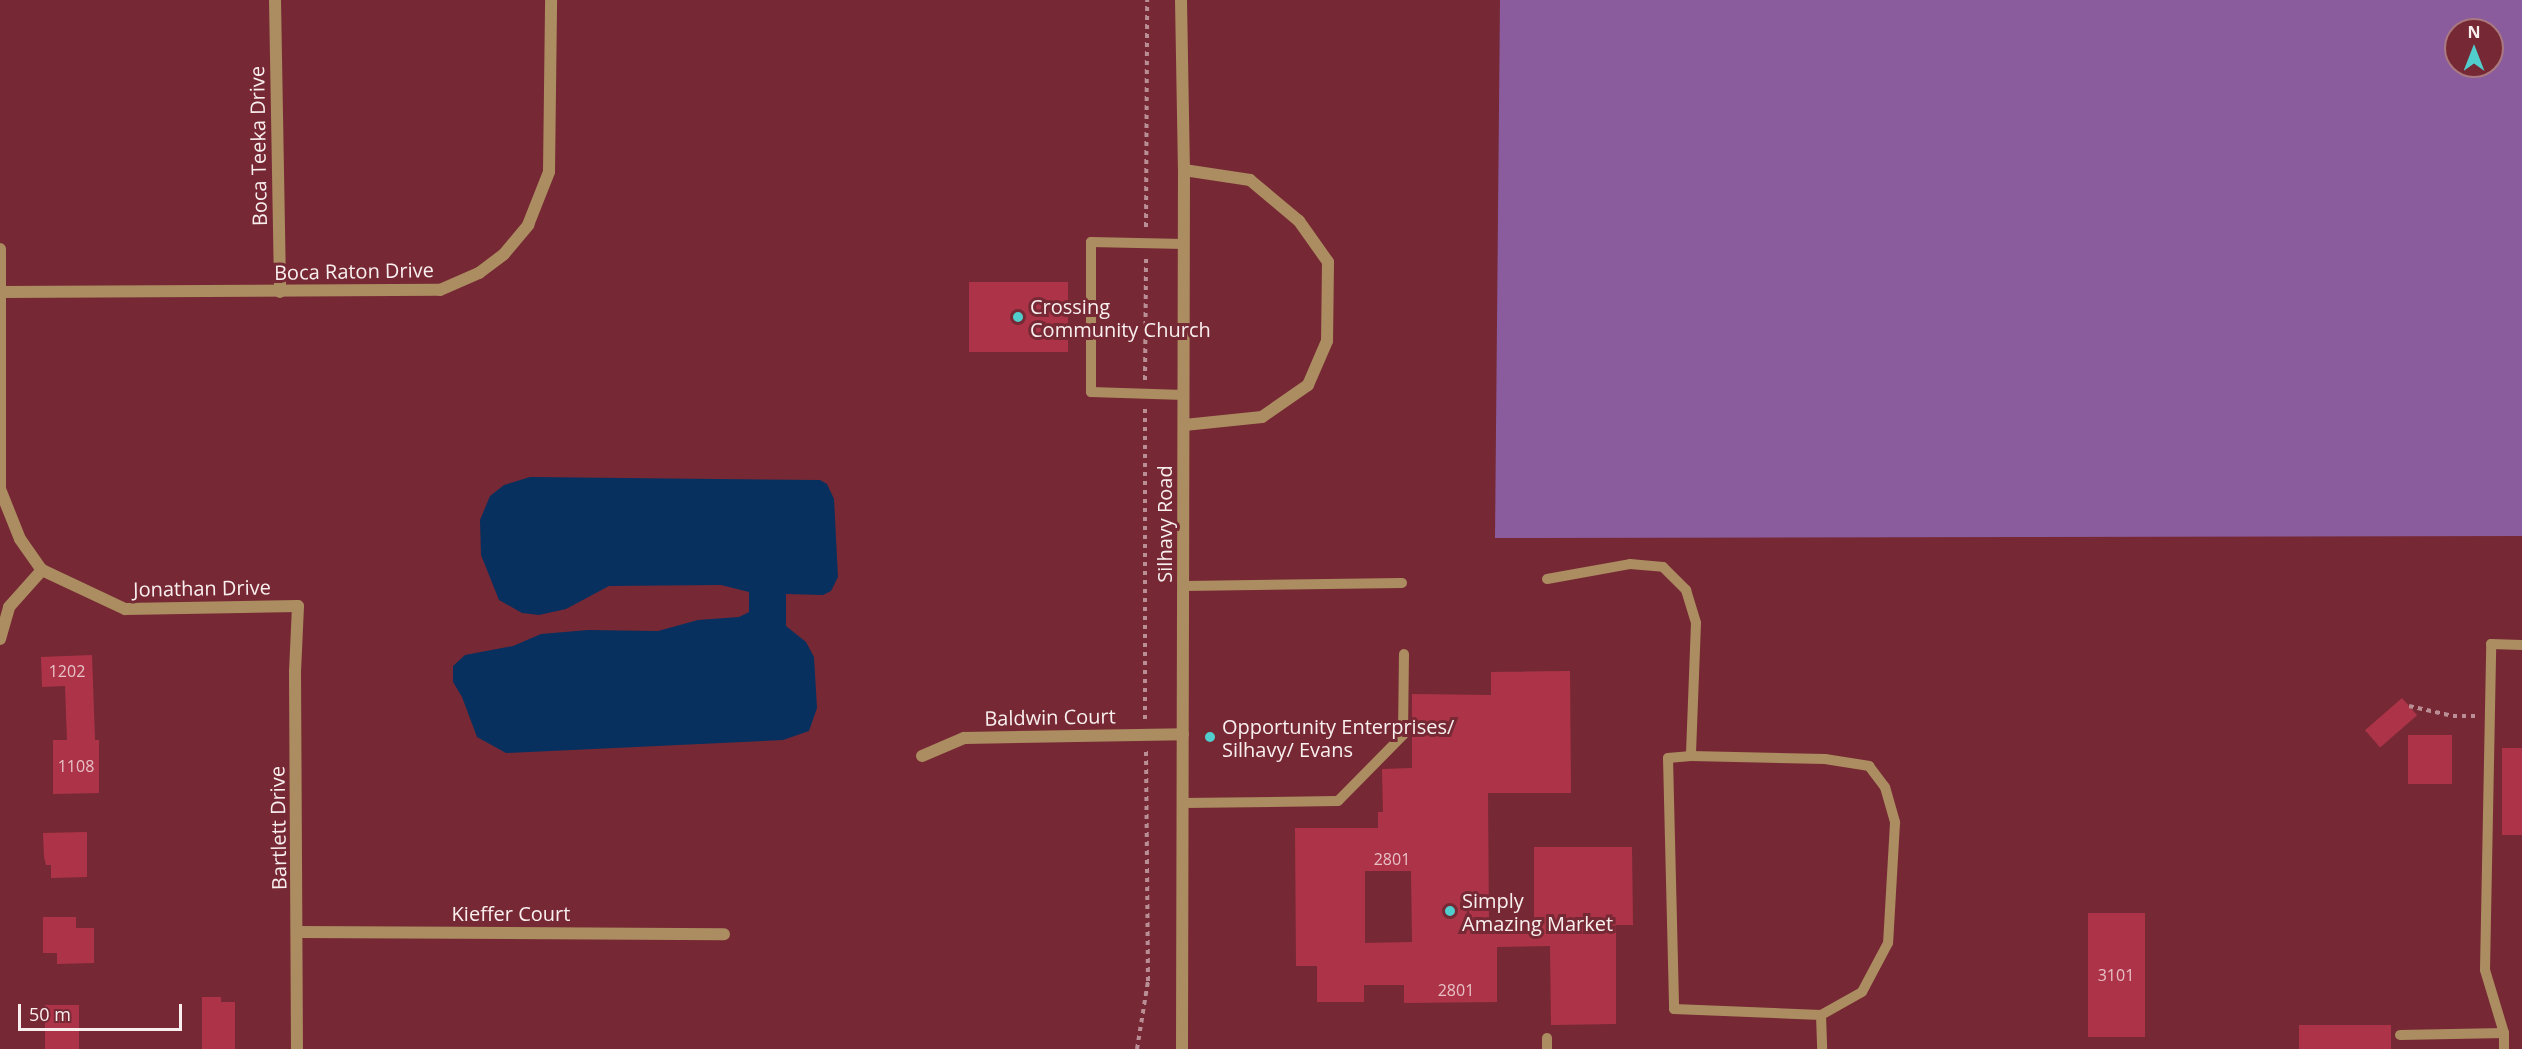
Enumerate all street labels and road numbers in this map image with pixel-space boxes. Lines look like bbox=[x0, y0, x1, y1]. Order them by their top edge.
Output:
street label: Boca Teeka Drive bbox=[245, 66, 271, 226]
street label: Boca Raton Drive bbox=[274, 258, 434, 284]
street label: Silhavy Road bbox=[1152, 465, 1176, 583]
street label: Jonathan Drive bbox=[133, 575, 271, 601]
street label: Baldwin Court bbox=[984, 704, 1116, 730]
street label: Bartlett Drive bbox=[265, 766, 291, 890]
street label: Kieffer Court bbox=[452, 901, 570, 925]

